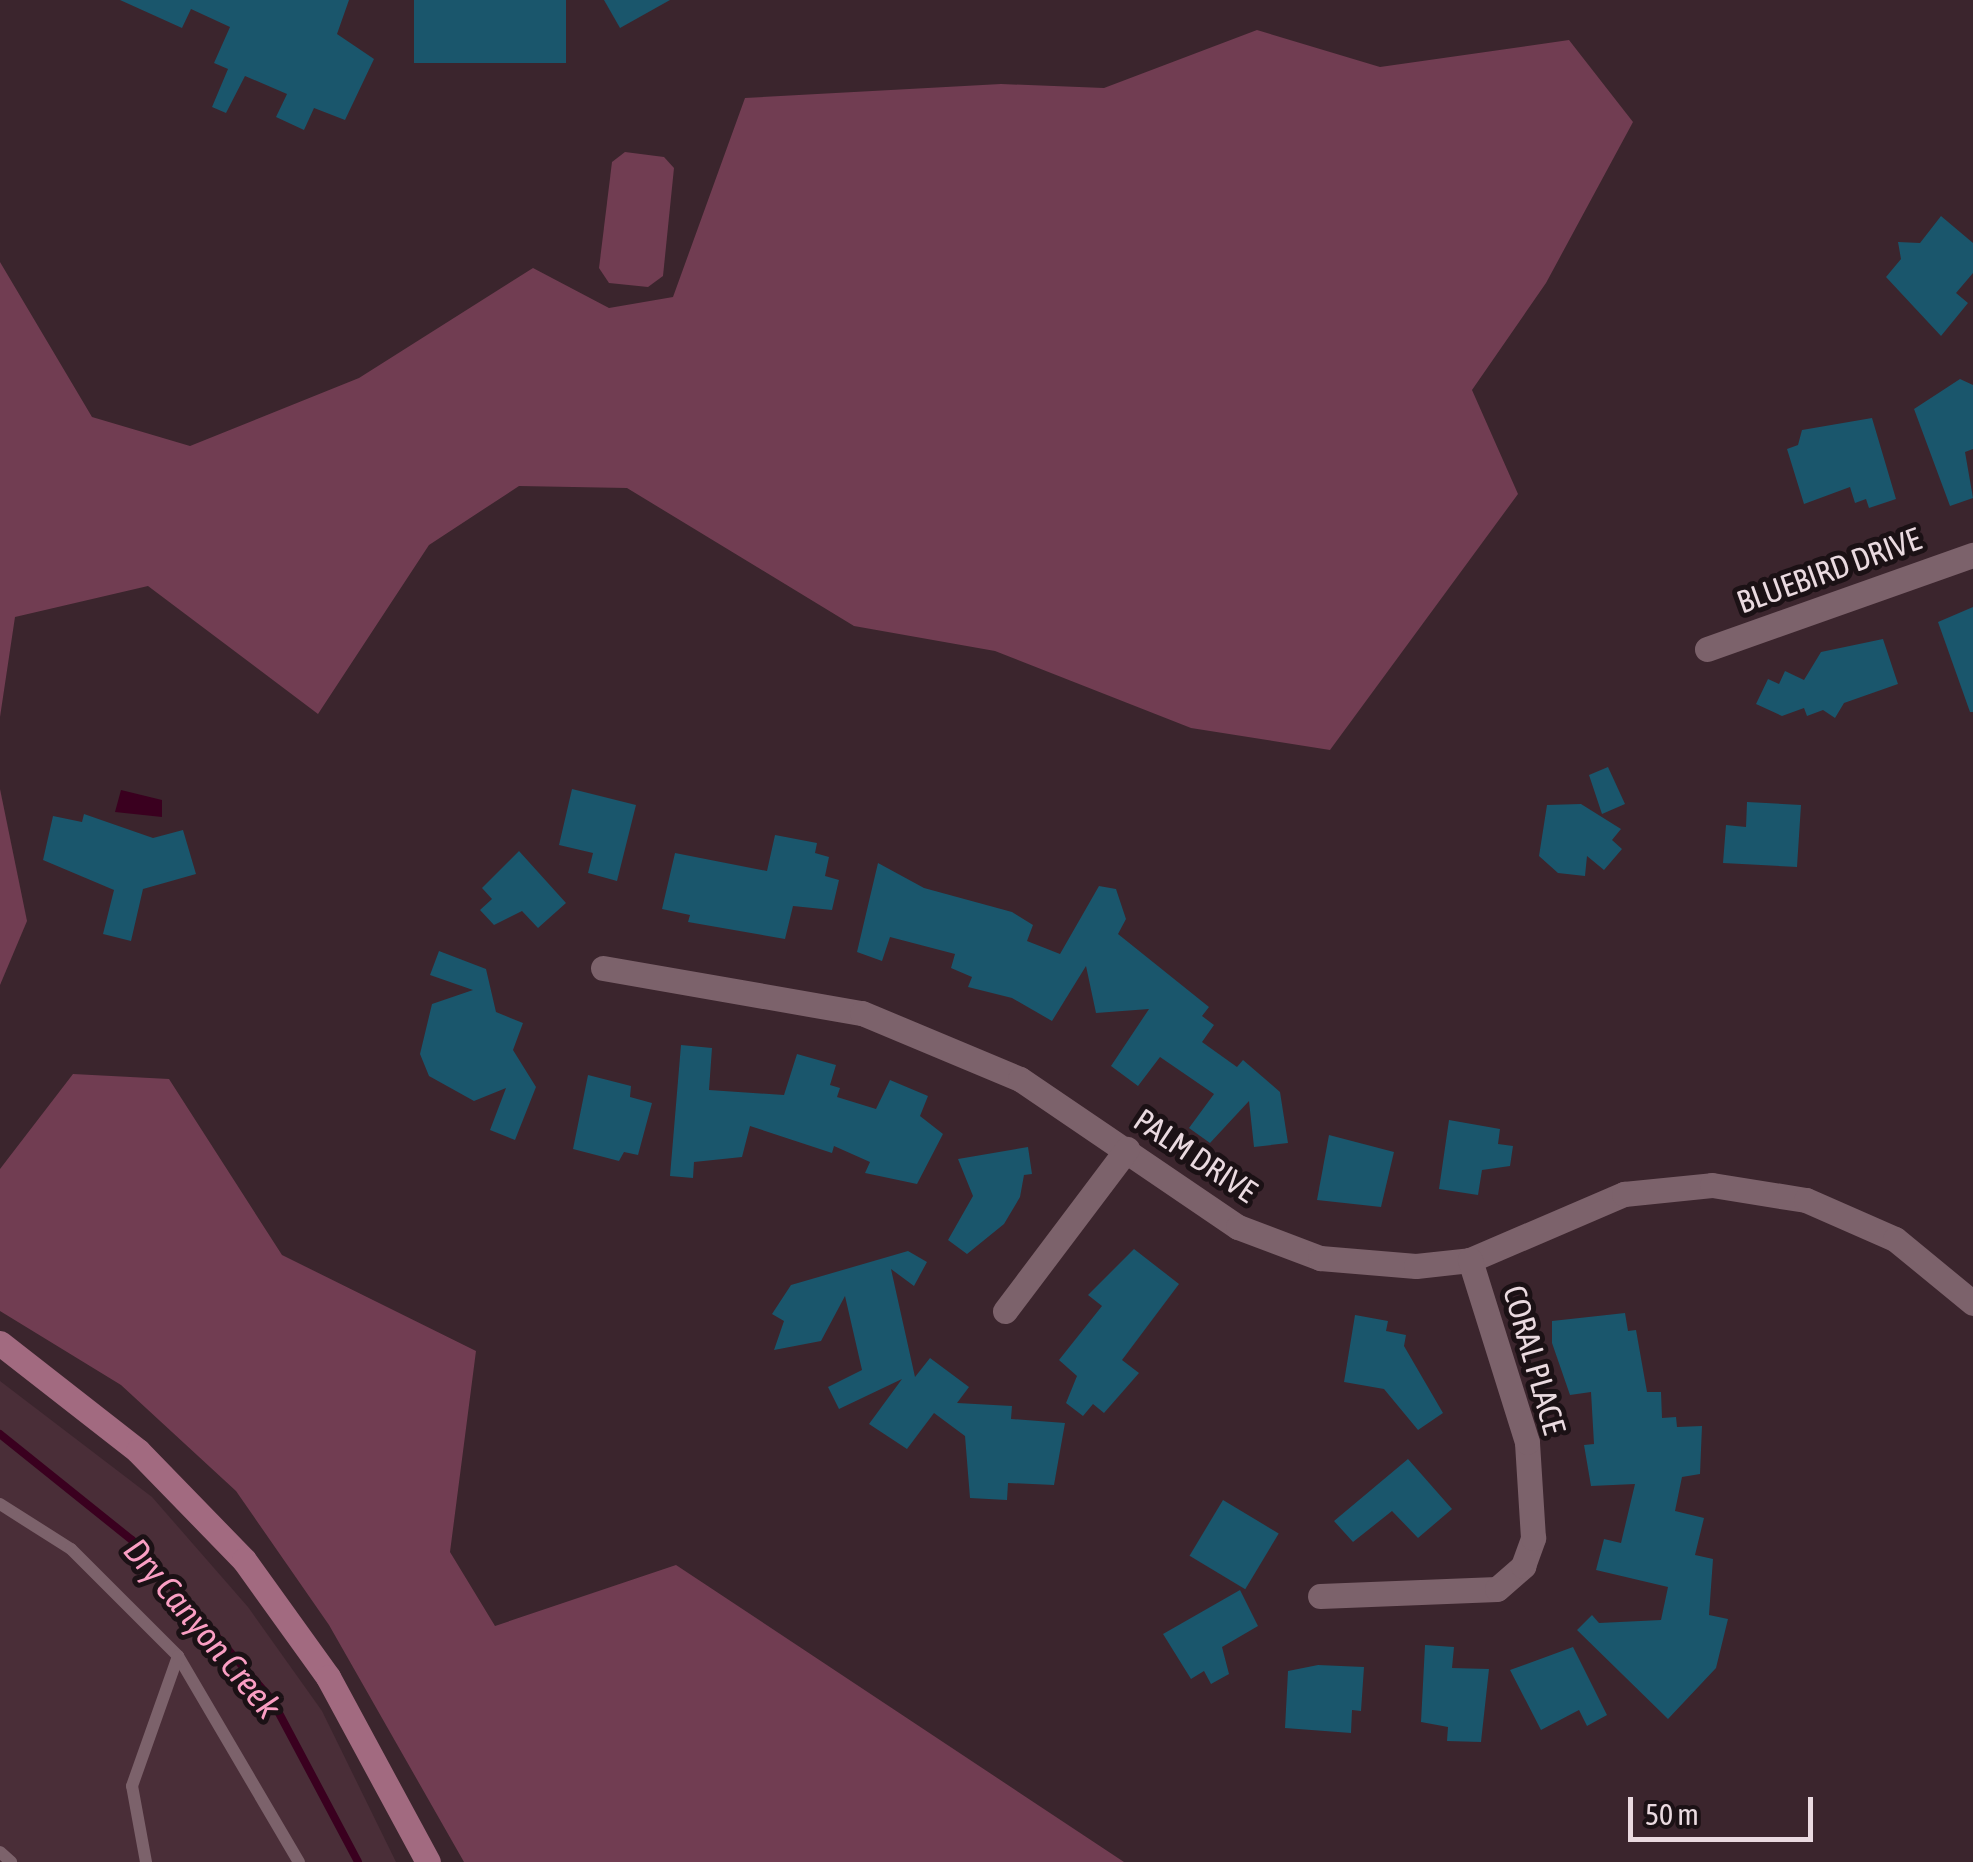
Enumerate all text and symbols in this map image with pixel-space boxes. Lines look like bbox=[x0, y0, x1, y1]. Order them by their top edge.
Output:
street label: BLUEBIRD DRIVE bbox=[1732, 520, 1926, 622]
street label: PALM DRIVE bbox=[1126, 1101, 1264, 1211]
street label: CORAL PLACE bbox=[1495, 1281, 1573, 1439]
water label: Dry Canyon Creek bbox=[116, 1529, 290, 1727]
scale bar bbox=[1633, 1777, 1818, 1839]
text: 50 m bbox=[1645, 1797, 1699, 1831]

